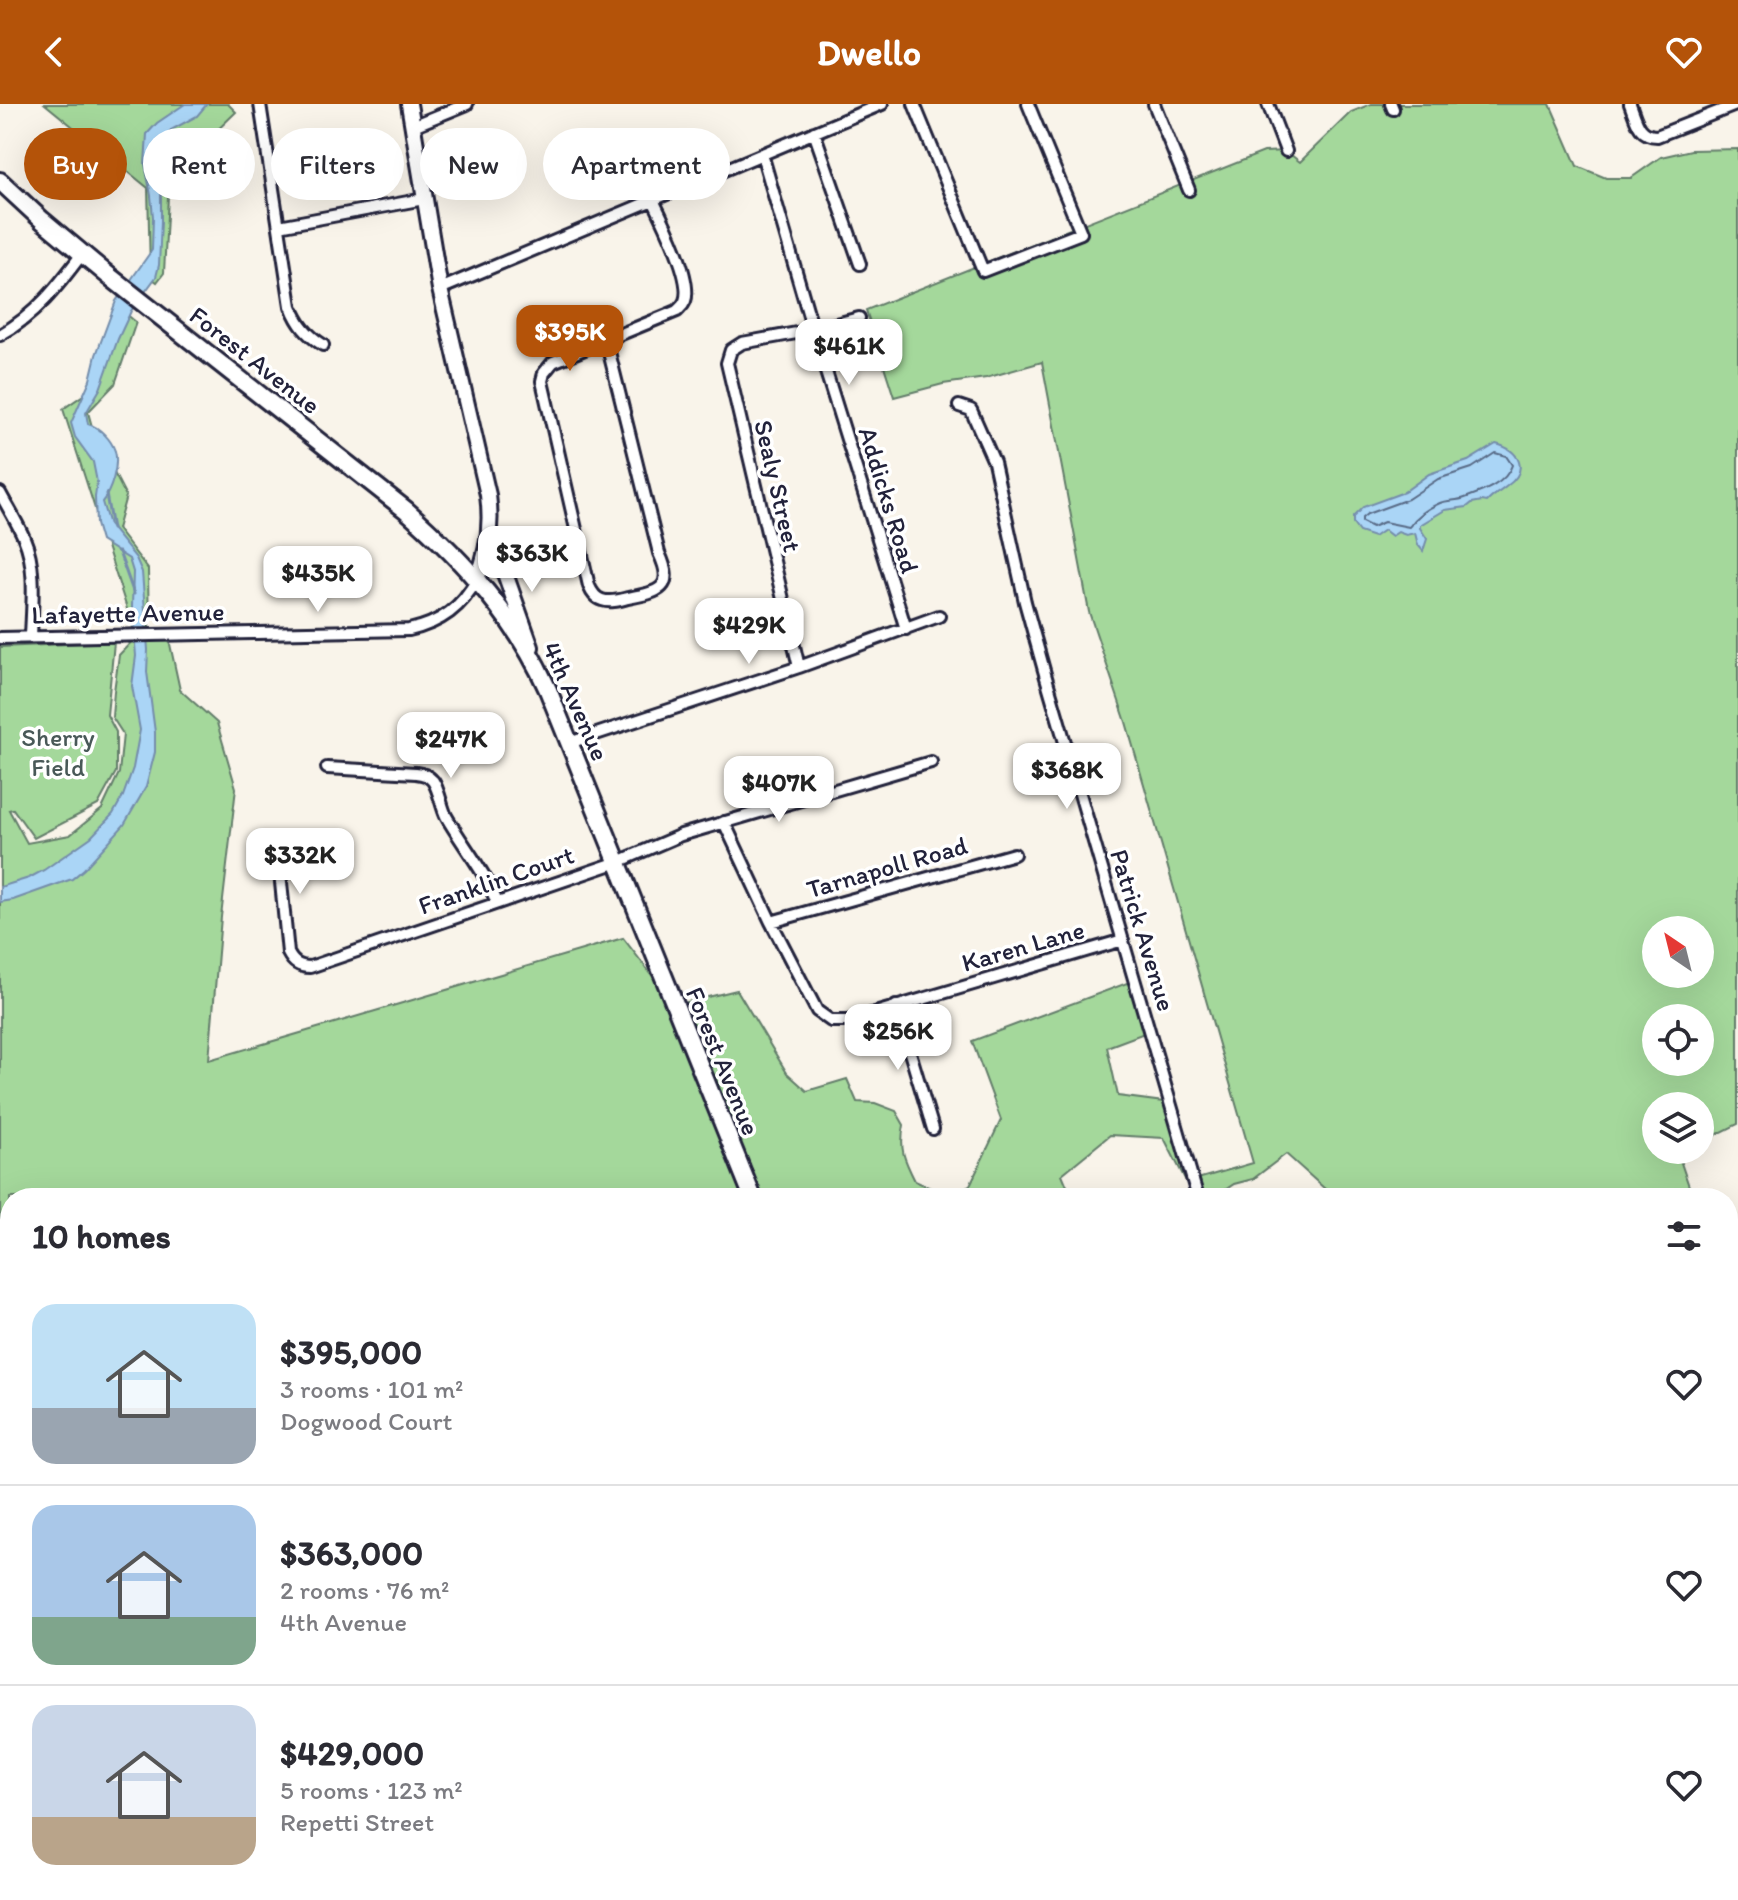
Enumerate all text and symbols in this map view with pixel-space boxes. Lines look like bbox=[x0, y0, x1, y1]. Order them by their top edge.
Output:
icon: back bbox=[32, 30, 76, 74]
icon: heart bbox=[1662, 30, 1706, 74]
text: Dwello bbox=[817, 31, 921, 74]
chip: Buy bbox=[24, 128, 127, 200]
chip: Rent bbox=[143, 128, 255, 200]
chip: Filters bbox=[271, 128, 404, 200]
chip: New bbox=[420, 128, 527, 200]
chip: Apartment bbox=[543, 128, 730, 200]
street label: Forest Avenue bbox=[183, 299, 327, 421]
pin: $395K bbox=[514, 305, 626, 373]
text: $395K bbox=[534, 315, 606, 347]
pin: $461K bbox=[793, 319, 905, 387]
text: $461K bbox=[813, 329, 885, 361]
street label: Sealy Street bbox=[747, 417, 809, 555]
street label: Addicks Road bbox=[852, 423, 926, 577]
pin: $363K bbox=[476, 526, 588, 594]
text: $363K bbox=[496, 536, 568, 568]
pin: $435K bbox=[262, 546, 374, 614]
text: $435K bbox=[281, 556, 355, 588]
street label: Lafayette Avenue bbox=[31, 595, 225, 631]
pin: $429K bbox=[693, 598, 805, 666]
text: $429K bbox=[713, 608, 785, 640]
street label: 4th Avenue bbox=[536, 636, 616, 766]
pin: $247K bbox=[395, 712, 507, 780]
park label: Sherry Field bbox=[21, 721, 95, 783]
text: $247K bbox=[415, 722, 487, 754]
pin: $368K bbox=[1011, 743, 1123, 811]
text: $368K bbox=[1031, 753, 1103, 785]
pin: $407K bbox=[723, 756, 835, 824]
text: $407K bbox=[742, 766, 816, 798]
pin: $332K bbox=[244, 828, 356, 896]
street label: Tarnapoll Road bbox=[803, 829, 971, 905]
text: $332K bbox=[264, 838, 336, 870]
street label: Franklin Court bbox=[414, 838, 578, 922]
street label: Patrick Avenue bbox=[1103, 845, 1183, 1015]
street label: Karen Lane bbox=[958, 913, 1088, 979]
north arrow bbox=[1642, 916, 1714, 988]
map controls bbox=[1642, 916, 1714, 1164]
street label: Forest Avenue bbox=[679, 982, 767, 1140]
pin: $256K bbox=[842, 1004, 954, 1072]
button: locate bbox=[1642, 1004, 1714, 1076]
text: $256K bbox=[863, 1014, 933, 1046]
button: layers bbox=[1642, 1092, 1714, 1164]
icon: filters bbox=[1662, 1214, 1706, 1258]
text: 10 homes bbox=[32, 1216, 171, 1257]
text: $395,000 bbox=[280, 1332, 422, 1373]
icon: home bbox=[96, 1336, 192, 1432]
icon: heart bbox=[1662, 1362, 1706, 1406]
text: 3 rooms · 101 m² bbox=[280, 1373, 463, 1405]
text: Dogwood Court bbox=[280, 1405, 452, 1437]
text: $363,000 bbox=[280, 1533, 423, 1574]
icon: home bbox=[96, 1537, 192, 1633]
icon: heart bbox=[1662, 1563, 1706, 1607]
text: 2 rooms · 76 m² bbox=[280, 1574, 449, 1606]
text: 4th Avenue bbox=[280, 1606, 407, 1638]
text: $429,000 bbox=[280, 1733, 424, 1774]
icon: home bbox=[96, 1737, 192, 1833]
icon: heart bbox=[1662, 1763, 1706, 1807]
text: 5 rooms · 123 m² bbox=[280, 1774, 463, 1806]
text: Repetti Street bbox=[280, 1806, 434, 1838]

